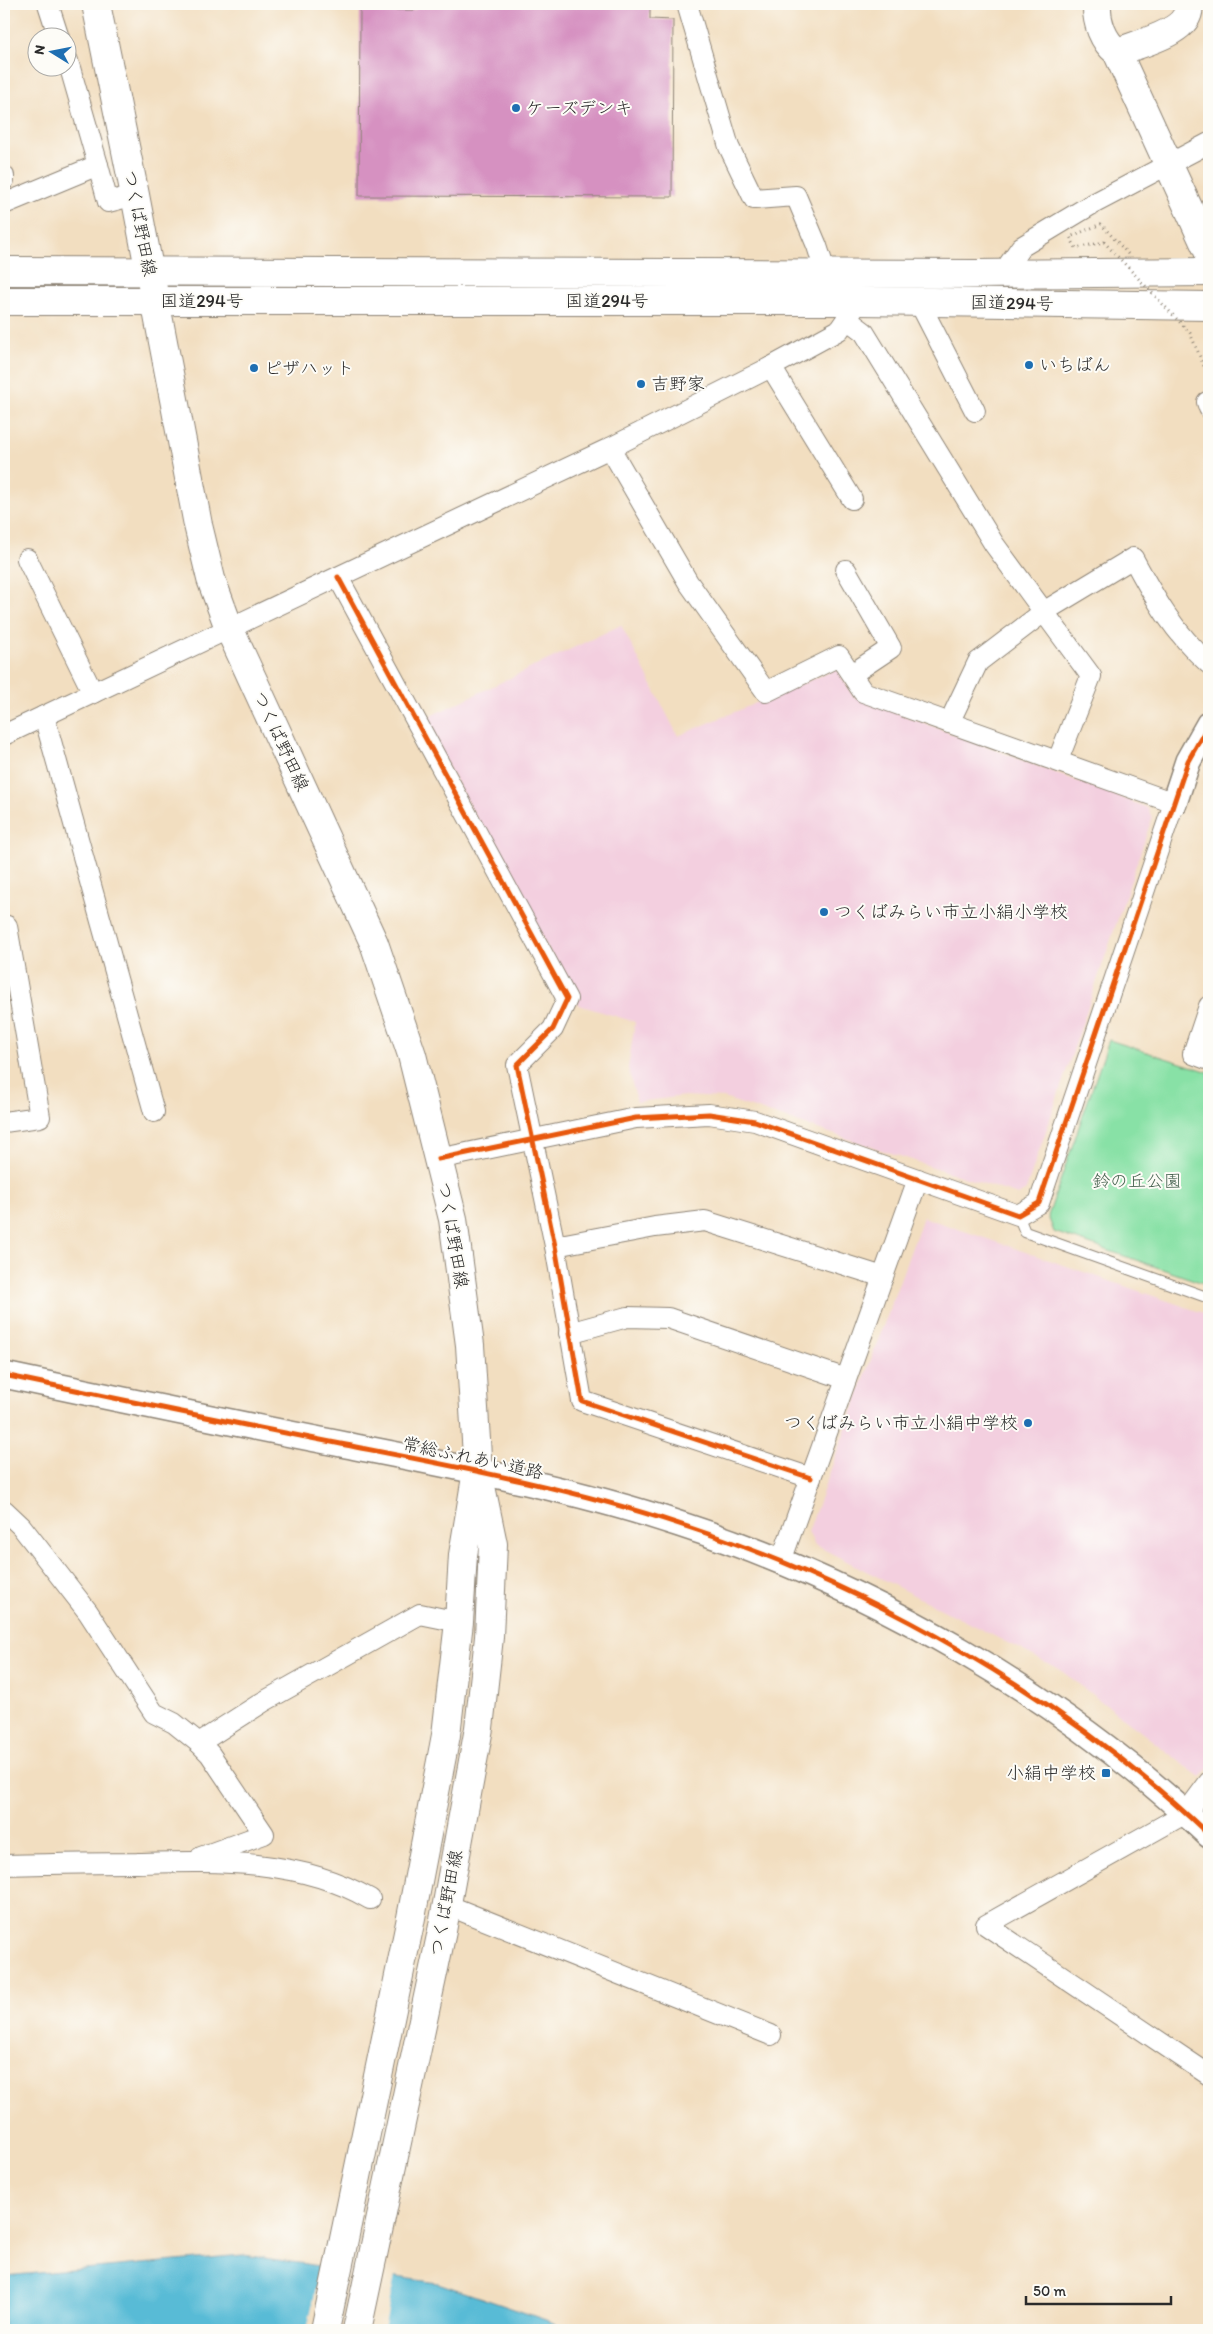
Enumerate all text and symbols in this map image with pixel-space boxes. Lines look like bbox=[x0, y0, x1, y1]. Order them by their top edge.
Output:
north arrow bbox=[28, 28, 78, 78]
text: N bbox=[30, 44, 49, 56]
place label: ケーズデンキ bbox=[526, 97, 633, 119]
marker: ケーズデンキ bbox=[510, 102, 522, 114]
street label: つくば野田線 bbox=[119, 168, 161, 278]
street label: 国道294号 bbox=[160, 290, 244, 312]
street label: 国道294号 bbox=[565, 290, 649, 312]
street label: 国道294号 bbox=[970, 291, 1054, 315]
place label: いちばん bbox=[1039, 354, 1111, 376]
place label: ピザハット bbox=[264, 357, 354, 379]
marker: いちばん bbox=[1023, 359, 1035, 371]
marker: ピザハット bbox=[248, 362, 260, 374]
place label: 吉野家 bbox=[651, 373, 705, 395]
marker: 吉野家 bbox=[635, 378, 647, 390]
street label: つくば野田線 bbox=[248, 687, 314, 795]
place label: つくばみらい市立小絹小学校 bbox=[834, 901, 1068, 923]
marker: つくばみらい市立小絹小学校 bbox=[818, 906, 830, 918]
park label: 鈴の丘公園 bbox=[1092, 1170, 1182, 1192]
street label: つくば野田線 bbox=[433, 1180, 473, 1290]
place label: つくばみらい市立小絹中学校 bbox=[784, 1412, 1018, 1434]
marker: つくばみらい市立小絹中学校 bbox=[1022, 1417, 1034, 1429]
street label: 常総ふれあい道路 bbox=[400, 1432, 546, 1484]
place label: 小絹中学校 bbox=[1006, 1762, 1096, 1784]
marker: 小絹中学校 bbox=[1100, 1767, 1112, 1779]
street label: つくば野田線 bbox=[425, 1848, 467, 1958]
scale bar bbox=[1026, 2274, 1170, 2306]
text: 50 m bbox=[1033, 2282, 1066, 2300]

